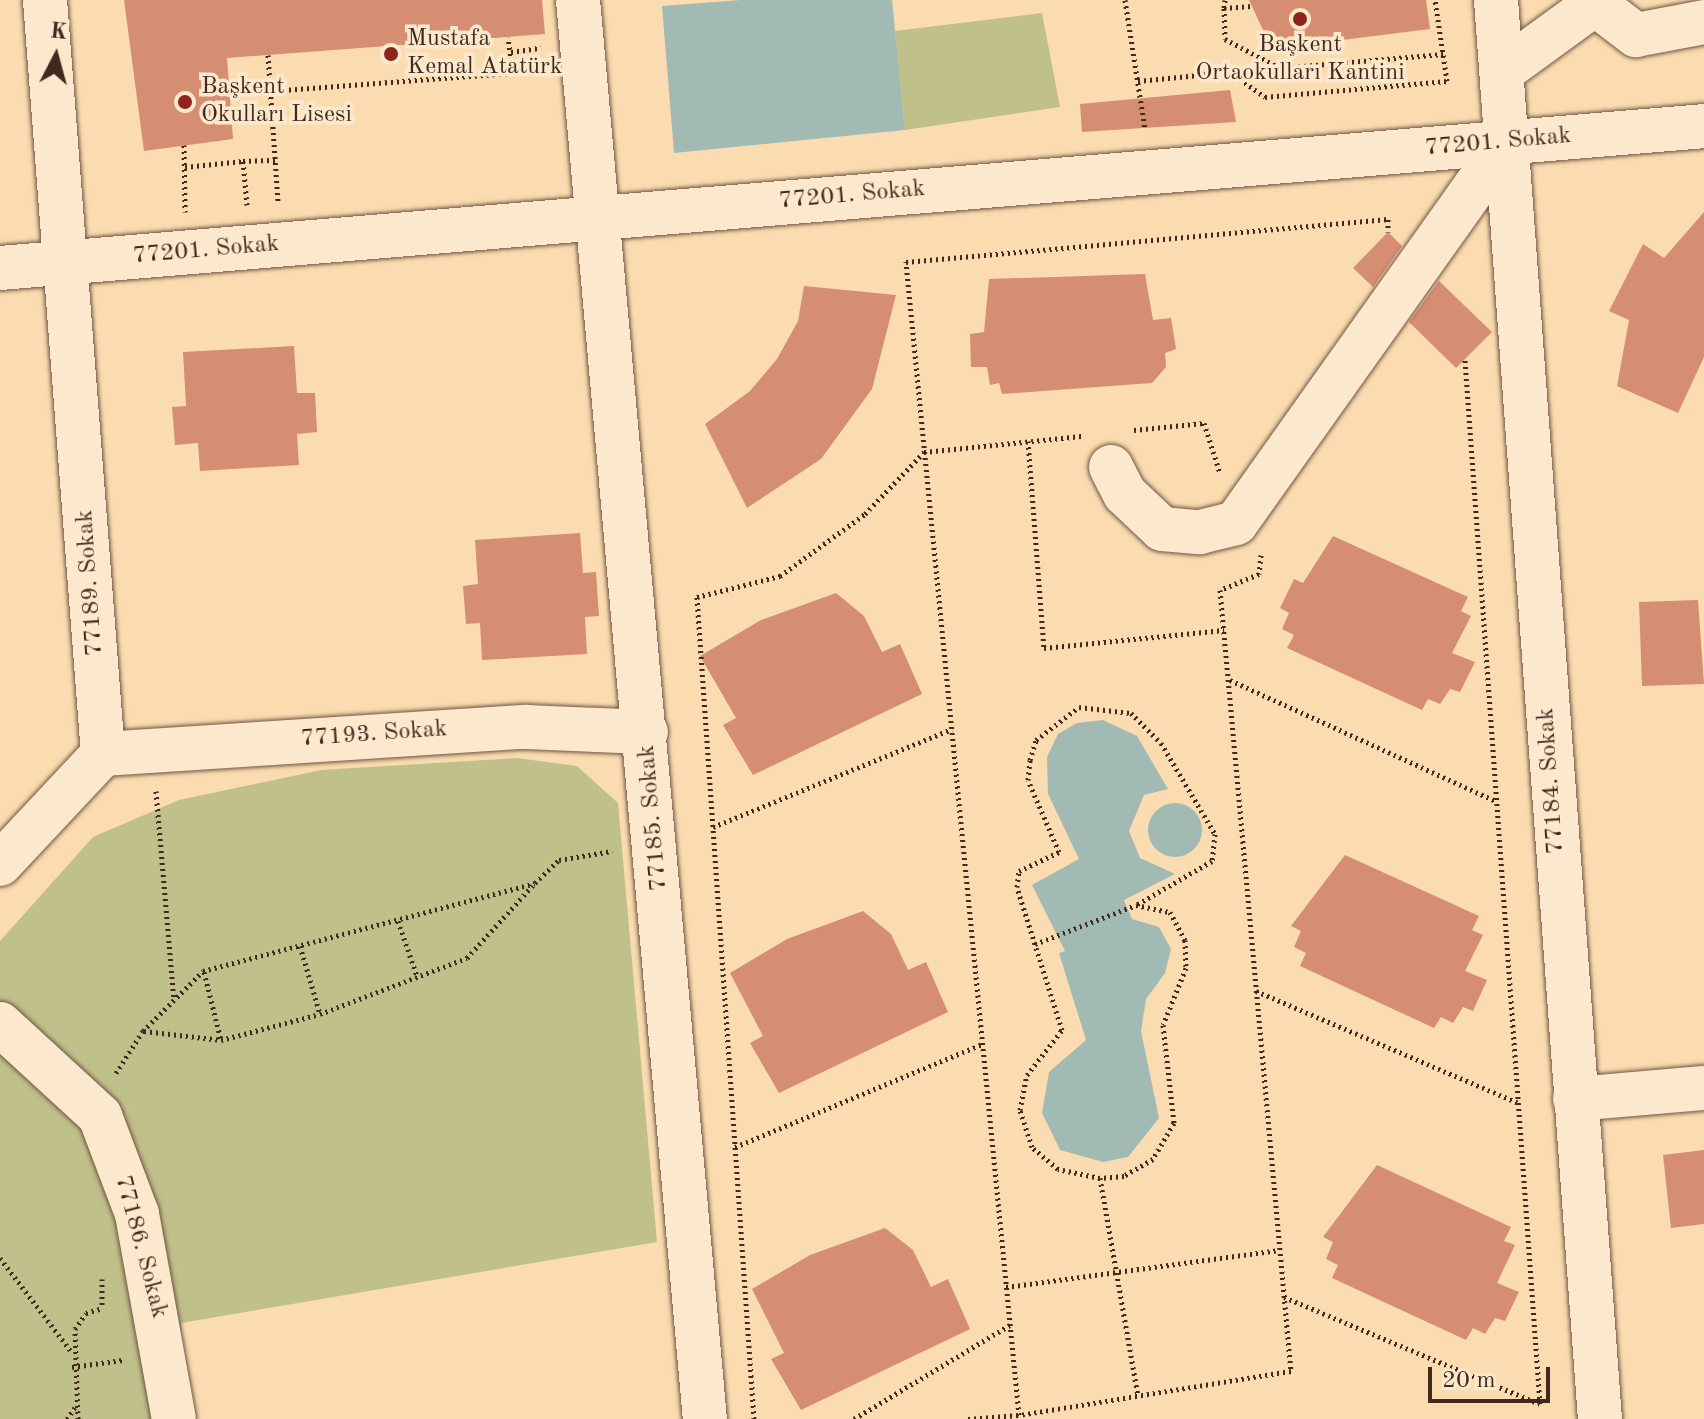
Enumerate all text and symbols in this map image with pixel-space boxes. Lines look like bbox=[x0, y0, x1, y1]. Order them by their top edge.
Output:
marker: Başkent Ortaokulları Kantini bbox=[1291, 10, 1309, 28]
north arrow bbox=[16, 16, 96, 96]
text: K bbox=[49, 20, 68, 44]
place label: Mustafa Kemal Atatürk bbox=[407, 26, 562, 82]
place label: Başkent Ortaokulları Kantini bbox=[1195, 32, 1405, 88]
marker: Mustafa Kemal Atatürk bbox=[382, 45, 400, 63]
place label: Başkent Okulları Lisesi bbox=[201, 74, 352, 130]
marker: Başkent Okulları Lisesi bbox=[176, 93, 194, 111]
street label: 77201. Sokak bbox=[1424, 122, 1572, 164]
street label: 77201. Sokak bbox=[778, 175, 926, 217]
street label: 77201. Sokak bbox=[132, 230, 280, 272]
street label: 77189. Sokak bbox=[72, 509, 110, 657]
street label: 77184. Sokak bbox=[1533, 707, 1571, 855]
street label: 77193. Sokak bbox=[300, 716, 448, 754]
street label: 77185. Sokak bbox=[633, 744, 675, 892]
street label: 77186. Sokak bbox=[107, 1172, 173, 1322]
scale bar bbox=[1432, 1351, 1554, 1401]
text: 20 m bbox=[1442, 1369, 1496, 1393]

